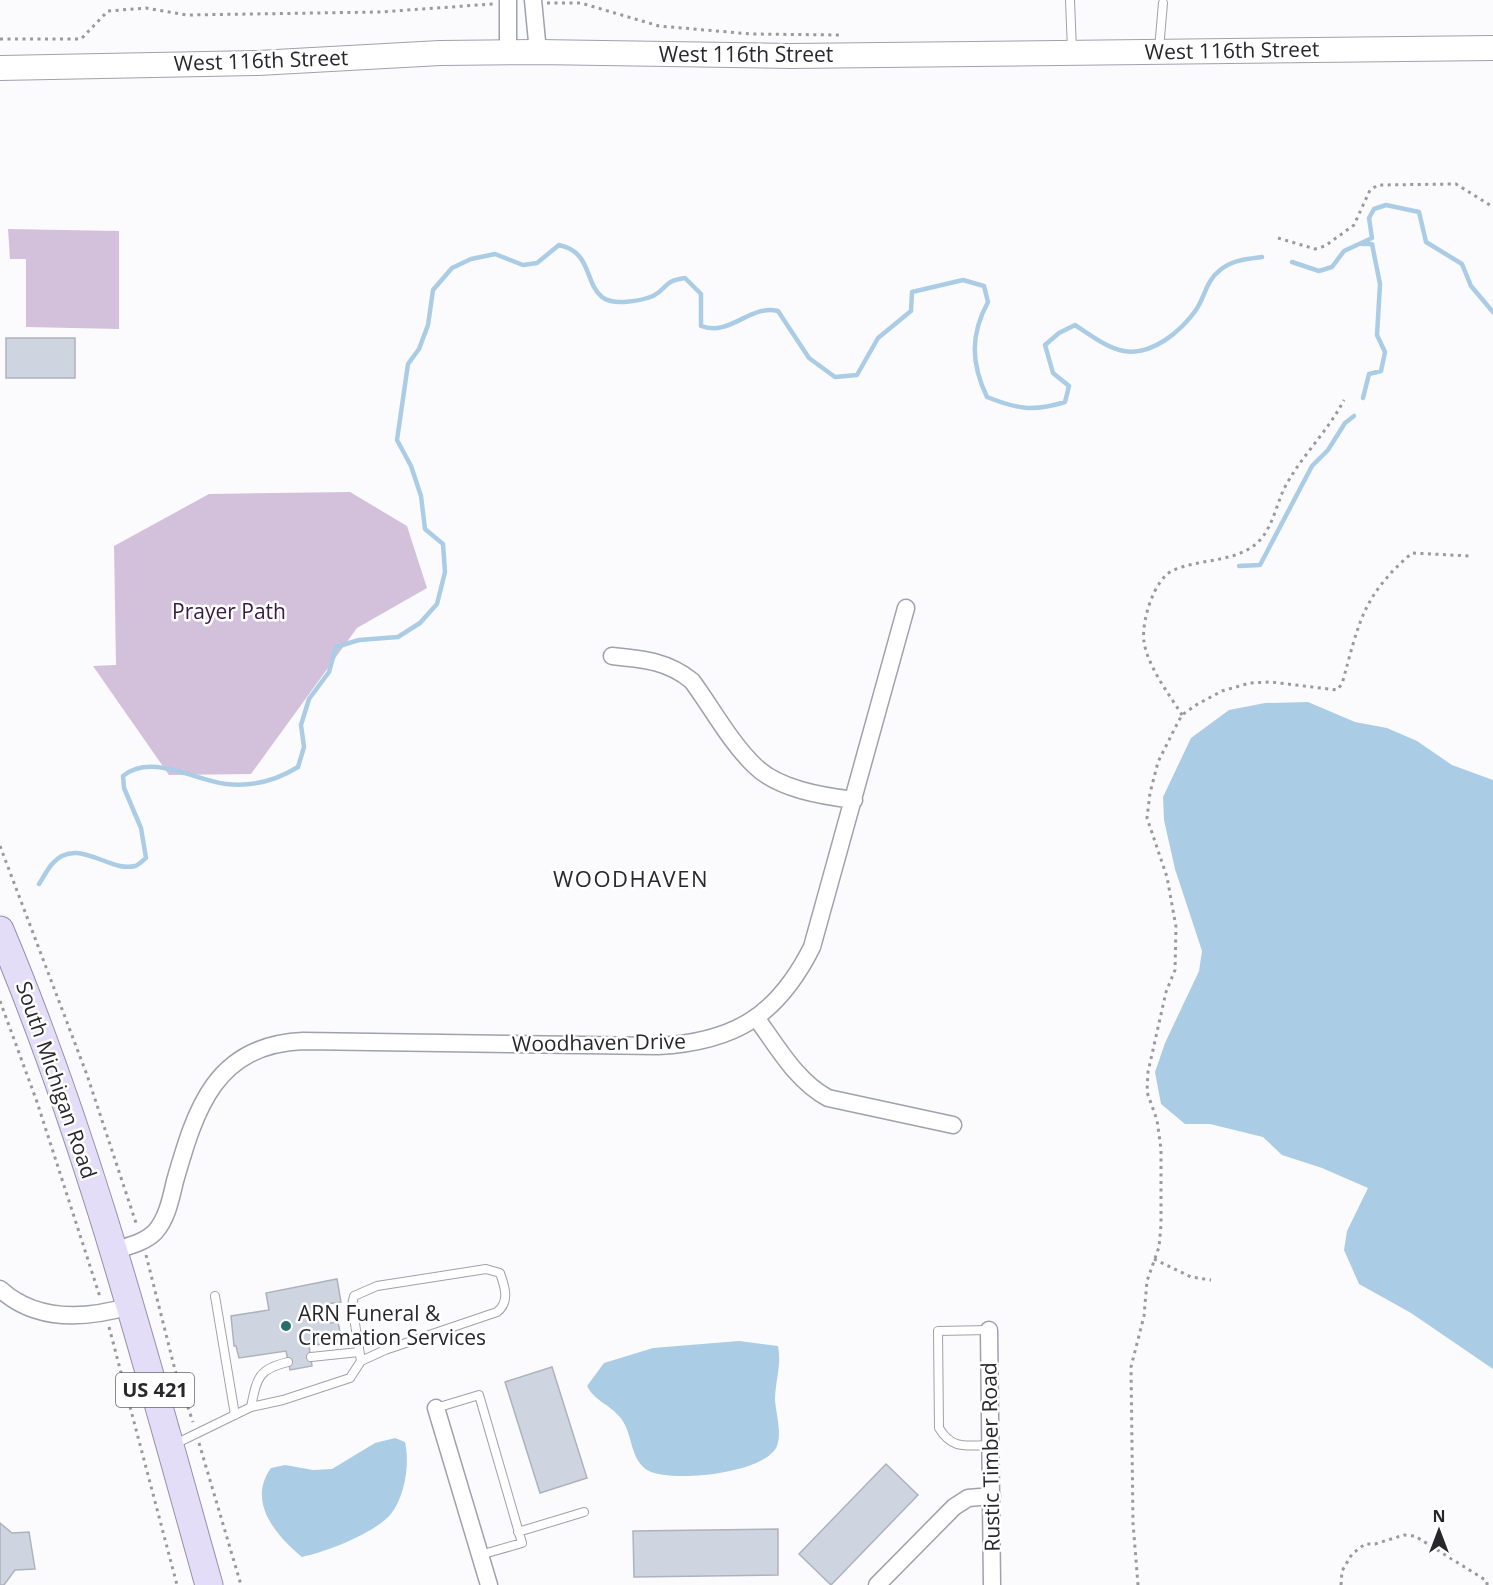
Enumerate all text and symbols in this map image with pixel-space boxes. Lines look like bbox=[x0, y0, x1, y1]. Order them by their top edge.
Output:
street label: West 116th Street bbox=[1144, 34, 1320, 66]
street label: West 116th Street bbox=[659, 40, 833, 68]
street label: West 116th Street bbox=[173, 43, 349, 77]
park label: Prayer Path bbox=[172, 597, 286, 625]
district label: WOODHAVEN bbox=[553, 863, 709, 893]
street label: South Michigan Road bbox=[10, 977, 104, 1182]
street label: Woodhaven Drive bbox=[512, 1026, 686, 1058]
place label: ARN Funeral & Cremation Services bbox=[298, 1299, 486, 1351]
marker: ARN Funeral & Cremation Services bbox=[279, 1319, 293, 1333]
street label: Rustic Timber Road bbox=[974, 1362, 1006, 1552]
road number: US 421 bbox=[116, 1373, 194, 1407]
north arrow bbox=[1409, 1501, 1469, 1561]
text: N bbox=[1432, 1505, 1446, 1527]

